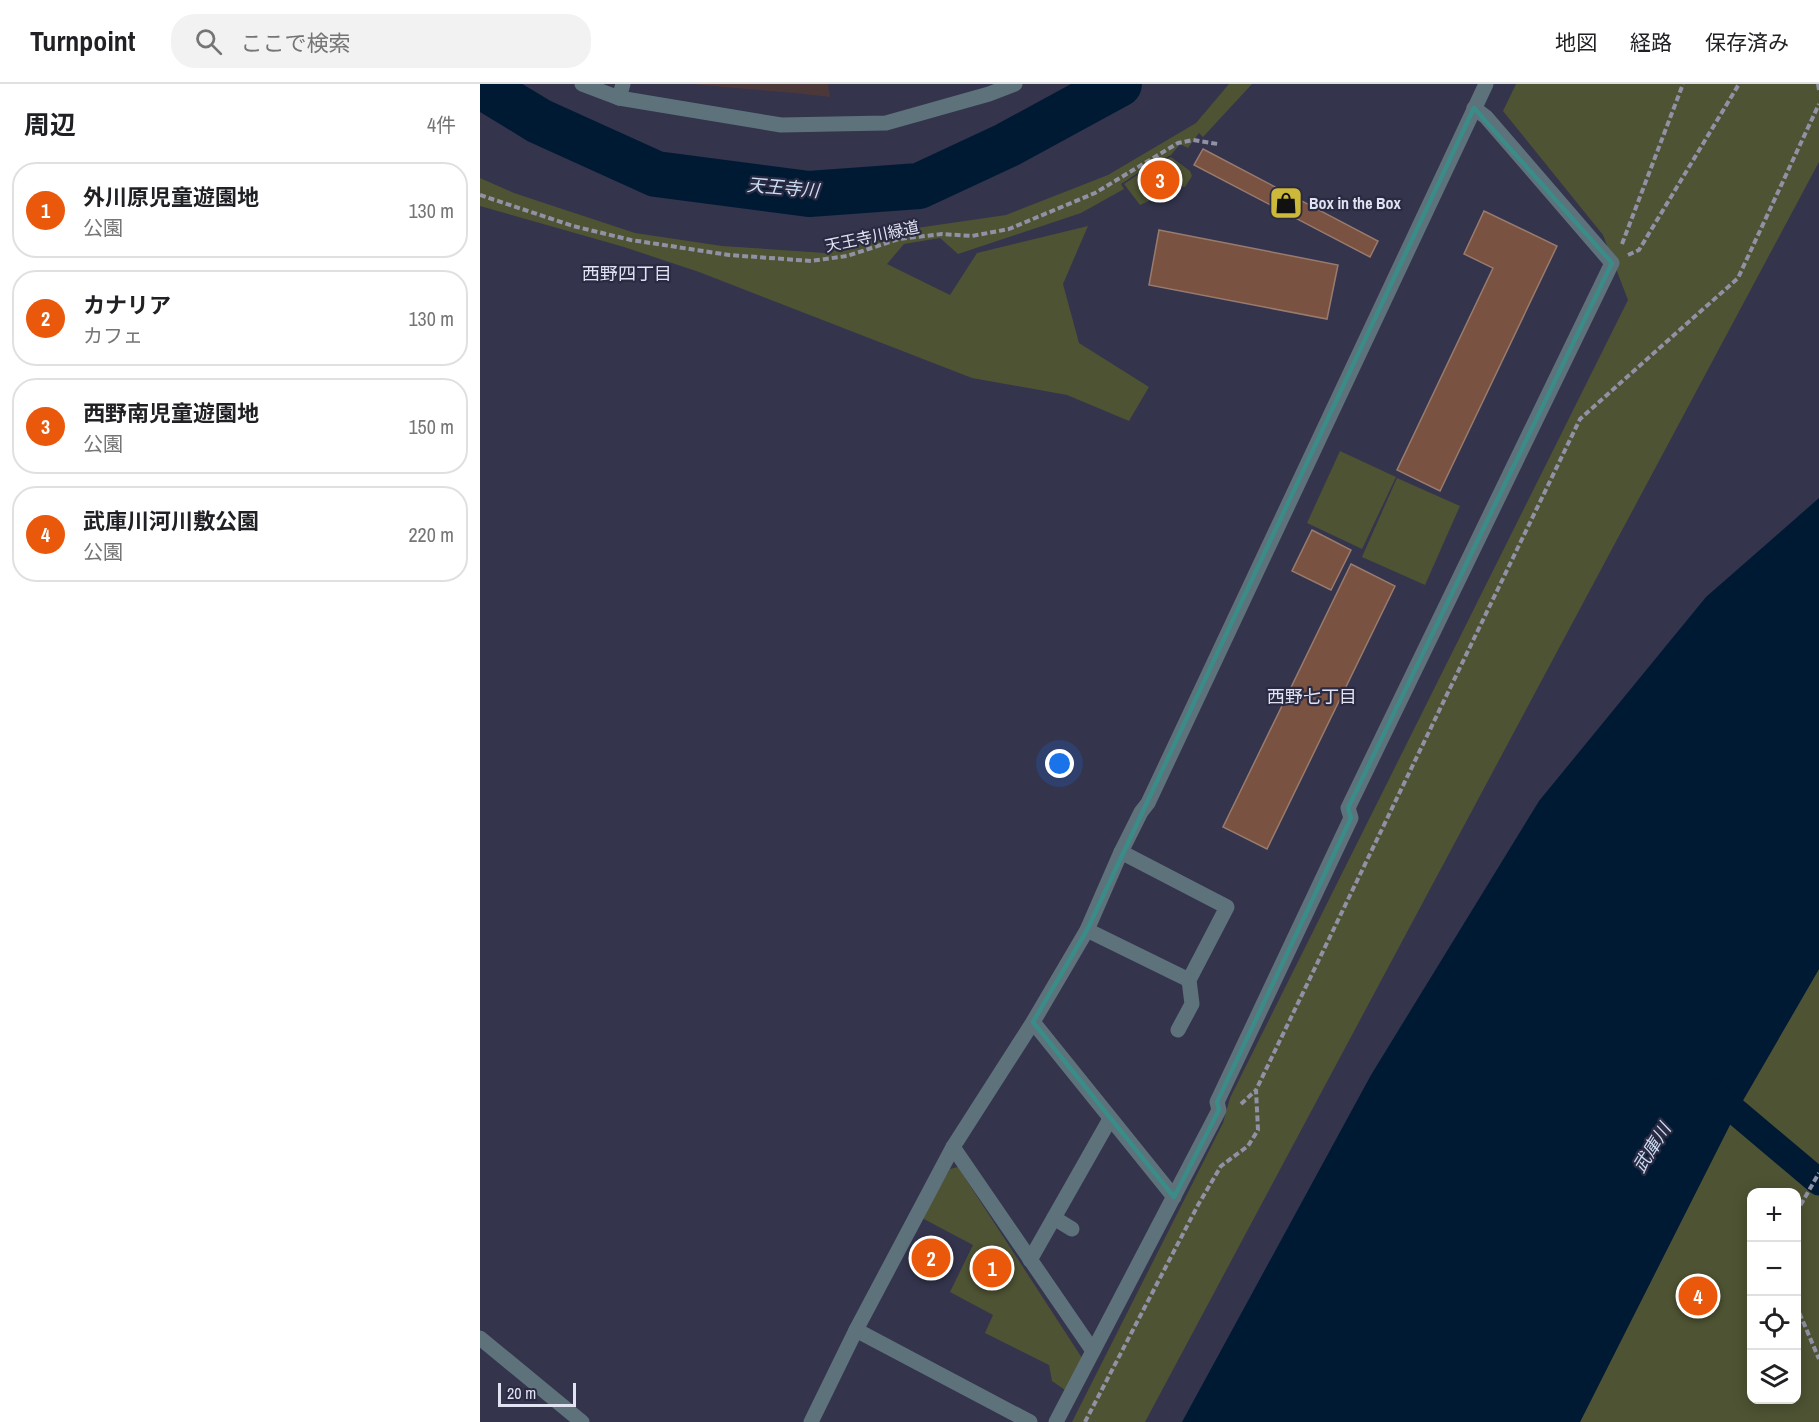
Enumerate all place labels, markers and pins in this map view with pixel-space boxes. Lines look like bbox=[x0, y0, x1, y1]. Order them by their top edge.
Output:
pin: 3 bbox=[1140, 158, 1180, 202]
shop icon: Box in the Box bbox=[1268, 185, 1304, 221]
place label: Box in the Box bbox=[1309, 192, 1402, 214]
pin: 2 bbox=[912, 1236, 950, 1280]
pin: 1 bbox=[972, 1246, 1012, 1290]
pin: 4 bbox=[1678, 1274, 1718, 1318]

